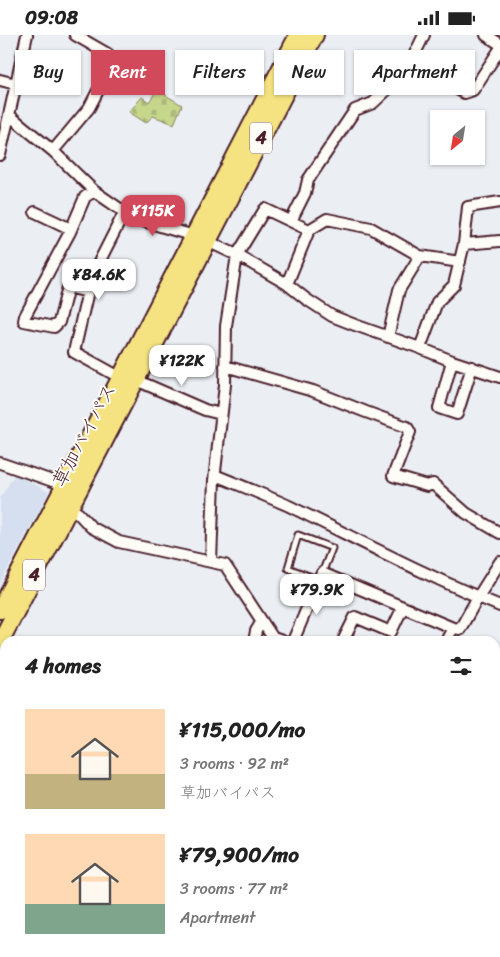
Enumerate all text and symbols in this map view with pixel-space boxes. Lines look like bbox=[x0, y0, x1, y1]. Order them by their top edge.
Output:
text: 09:08 bbox=[25, 1, 78, 34]
chip: Buy bbox=[15, 50, 81, 95]
chip: Rent bbox=[91, 50, 165, 95]
chip: Filters bbox=[175, 50, 264, 95]
chip: New bbox=[274, 50, 344, 95]
chip: Apartment bbox=[354, 50, 475, 95]
north arrow bbox=[430, 110, 485, 165]
map controls bbox=[430, 110, 485, 165]
road number: 4 bbox=[250, 123, 272, 154]
pin: ¥115K bbox=[118, 195, 188, 237]
text: ¥115K bbox=[132, 196, 174, 225]
pin: ¥84.6K bbox=[58, 259, 140, 301]
text: ¥84.6K bbox=[73, 260, 125, 289]
pin: ¥122K bbox=[147, 345, 217, 387]
text: ¥122K bbox=[160, 346, 204, 375]
street label: 草加バイパス bbox=[43, 377, 125, 493]
road number: 4 bbox=[23, 559, 45, 591]
pin: ¥79.9K bbox=[276, 573, 358, 616]
text: ¥79.9K bbox=[291, 575, 343, 604]
text: 4 homes bbox=[25, 647, 101, 685]
icon: filters bbox=[447, 652, 475, 680]
text: ¥115,000/mo bbox=[180, 711, 305, 749]
icon: home bbox=[65, 729, 125, 789]
text: 3 rooms · 92 m² bbox=[180, 749, 289, 778]
text: 草加バイパス bbox=[180, 778, 276, 807]
text: ¥79,900/mo bbox=[180, 836, 299, 874]
icon: home bbox=[65, 854, 125, 914]
text: 3 rooms · 77 m² bbox=[180, 874, 288, 903]
text: Apartment bbox=[180, 903, 256, 932]

